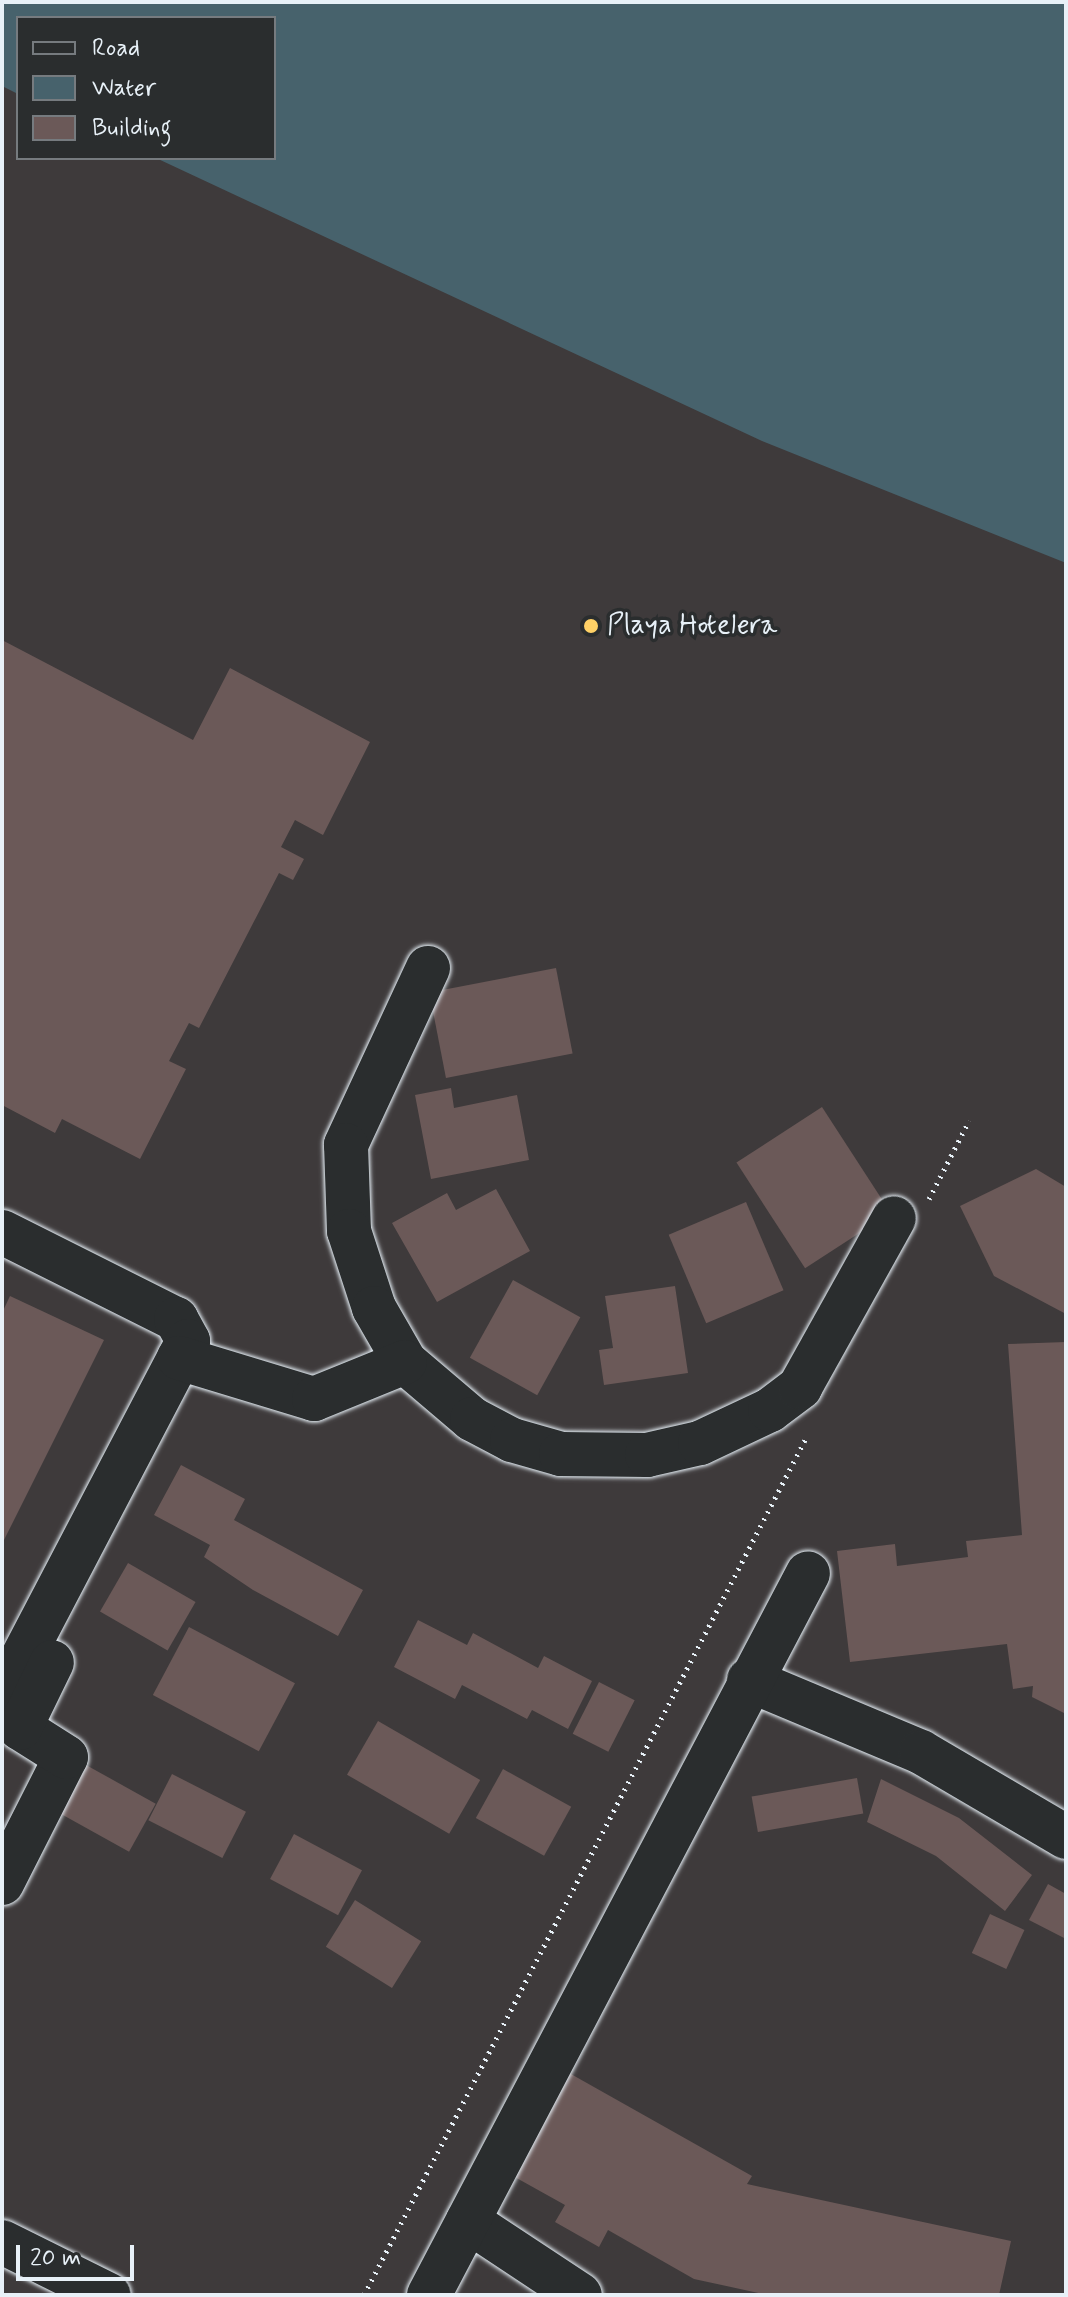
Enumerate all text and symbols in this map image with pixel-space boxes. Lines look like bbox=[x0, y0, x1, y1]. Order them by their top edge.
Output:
legend bbox=[16, 16, 276, 160]
text: Road bbox=[92, 33, 140, 64]
text: Water bbox=[92, 73, 156, 104]
text: Building bbox=[92, 113, 172, 144]
place label: Playa Hotelera bbox=[607, 609, 776, 643]
marker: Playa Hotelera bbox=[582, 617, 600, 635]
scale bar bbox=[20, 2229, 138, 2279]
text: 20 m bbox=[30, 2243, 81, 2274]

